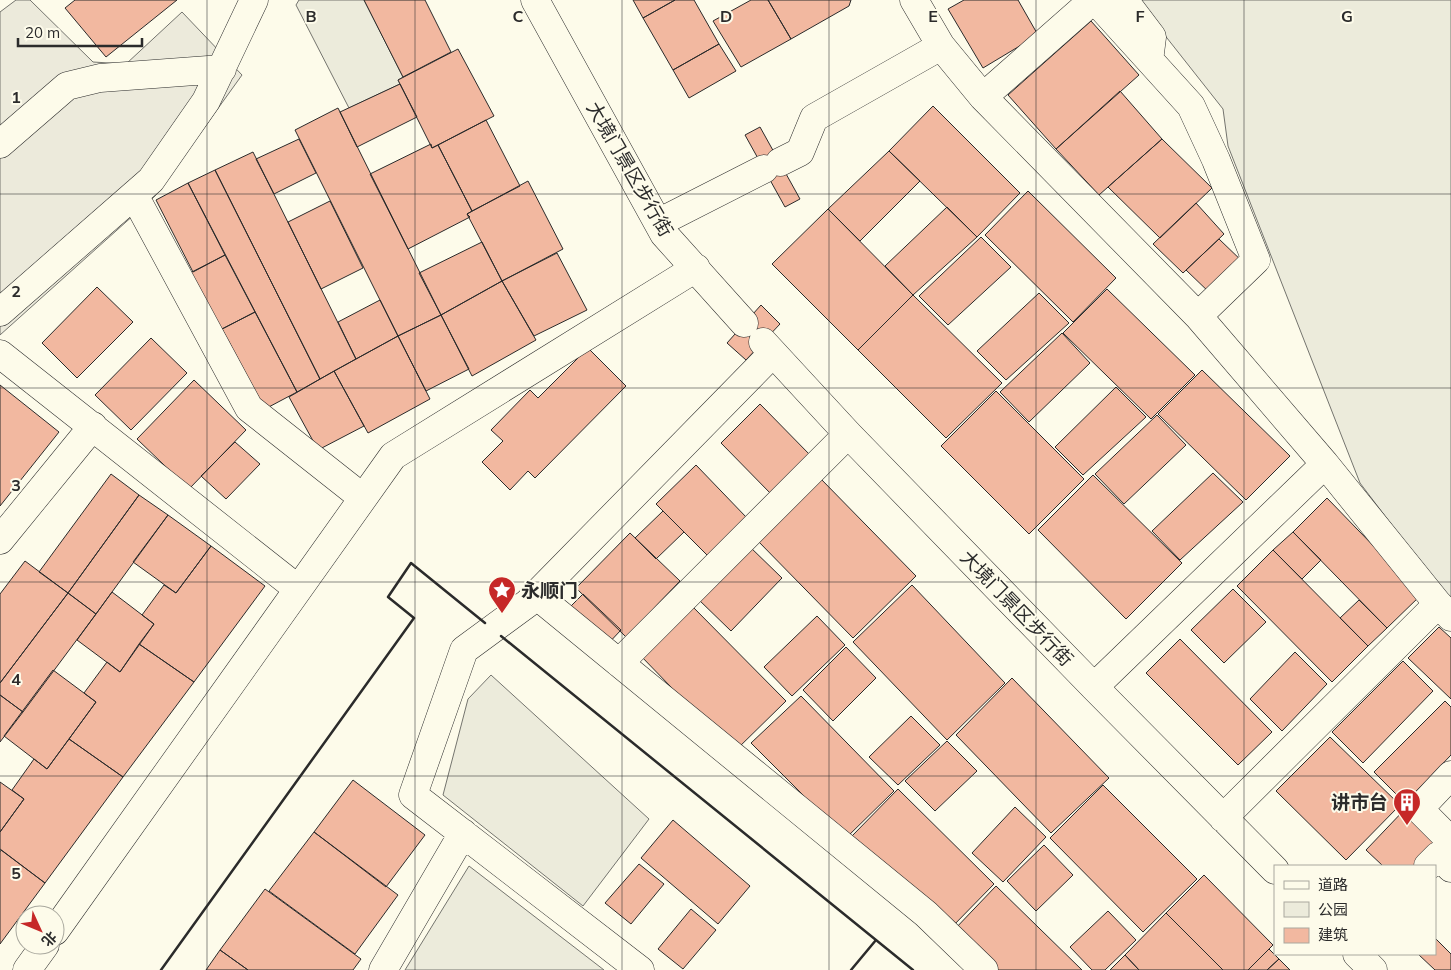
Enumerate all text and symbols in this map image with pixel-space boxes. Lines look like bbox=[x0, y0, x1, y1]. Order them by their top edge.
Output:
text: B bbox=[305, 6, 317, 26]
text: C bbox=[513, 6, 524, 26]
text: D bbox=[720, 6, 732, 26]
text: E bbox=[928, 6, 938, 26]
text: F bbox=[1135, 6, 1145, 26]
text: G bbox=[1341, 6, 1353, 26]
scale bar bbox=[18, 15, 141, 47]
text: 20 m bbox=[25, 23, 60, 42]
text: 1 bbox=[11, 87, 21, 107]
street label: 大境门景区步行街 bbox=[582, 97, 678, 241]
text: 2 bbox=[11, 281, 21, 301]
text: 3 bbox=[11, 475, 21, 495]
street label: 大境门景区步行街 bbox=[956, 545, 1078, 671]
place icon: 永顺门 bbox=[487, 575, 517, 614]
place label: 永顺门 bbox=[521, 578, 578, 602]
text: 4 bbox=[11, 669, 21, 689]
building icon: 讲市台 bbox=[1392, 787, 1422, 826]
place label: 讲市台 bbox=[1331, 790, 1388, 814]
text: 5 bbox=[11, 863, 21, 883]
legend bbox=[1274, 865, 1436, 955]
text: 道路 bbox=[1318, 875, 1348, 894]
text: 公园 bbox=[1318, 900, 1348, 919]
north arrow bbox=[15, 905, 65, 955]
text: 建筑 bbox=[1318, 925, 1348, 944]
text: 北 bbox=[38, 928, 61, 950]

